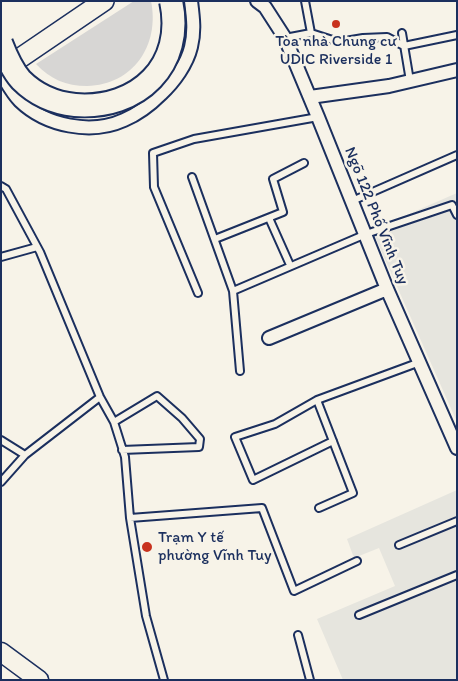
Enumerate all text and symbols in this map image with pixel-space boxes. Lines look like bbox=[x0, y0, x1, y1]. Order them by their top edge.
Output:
marker: Tòa nhà Chung cư UDIC Riverside 1 bbox=[330, 18, 342, 30]
place label: Tòa nhà Chung cư UDIC Riverside 1 bbox=[275, 32, 397, 70]
street label: Ngõ 122 Phố Vĩnh Tuy bbox=[340, 144, 412, 288]
place label: Trạm Y tế phường Vĩnh Tuy bbox=[158, 528, 271, 566]
marker: Trạm Y tế phường Vĩnh Tuy bbox=[140, 540, 154, 554]

